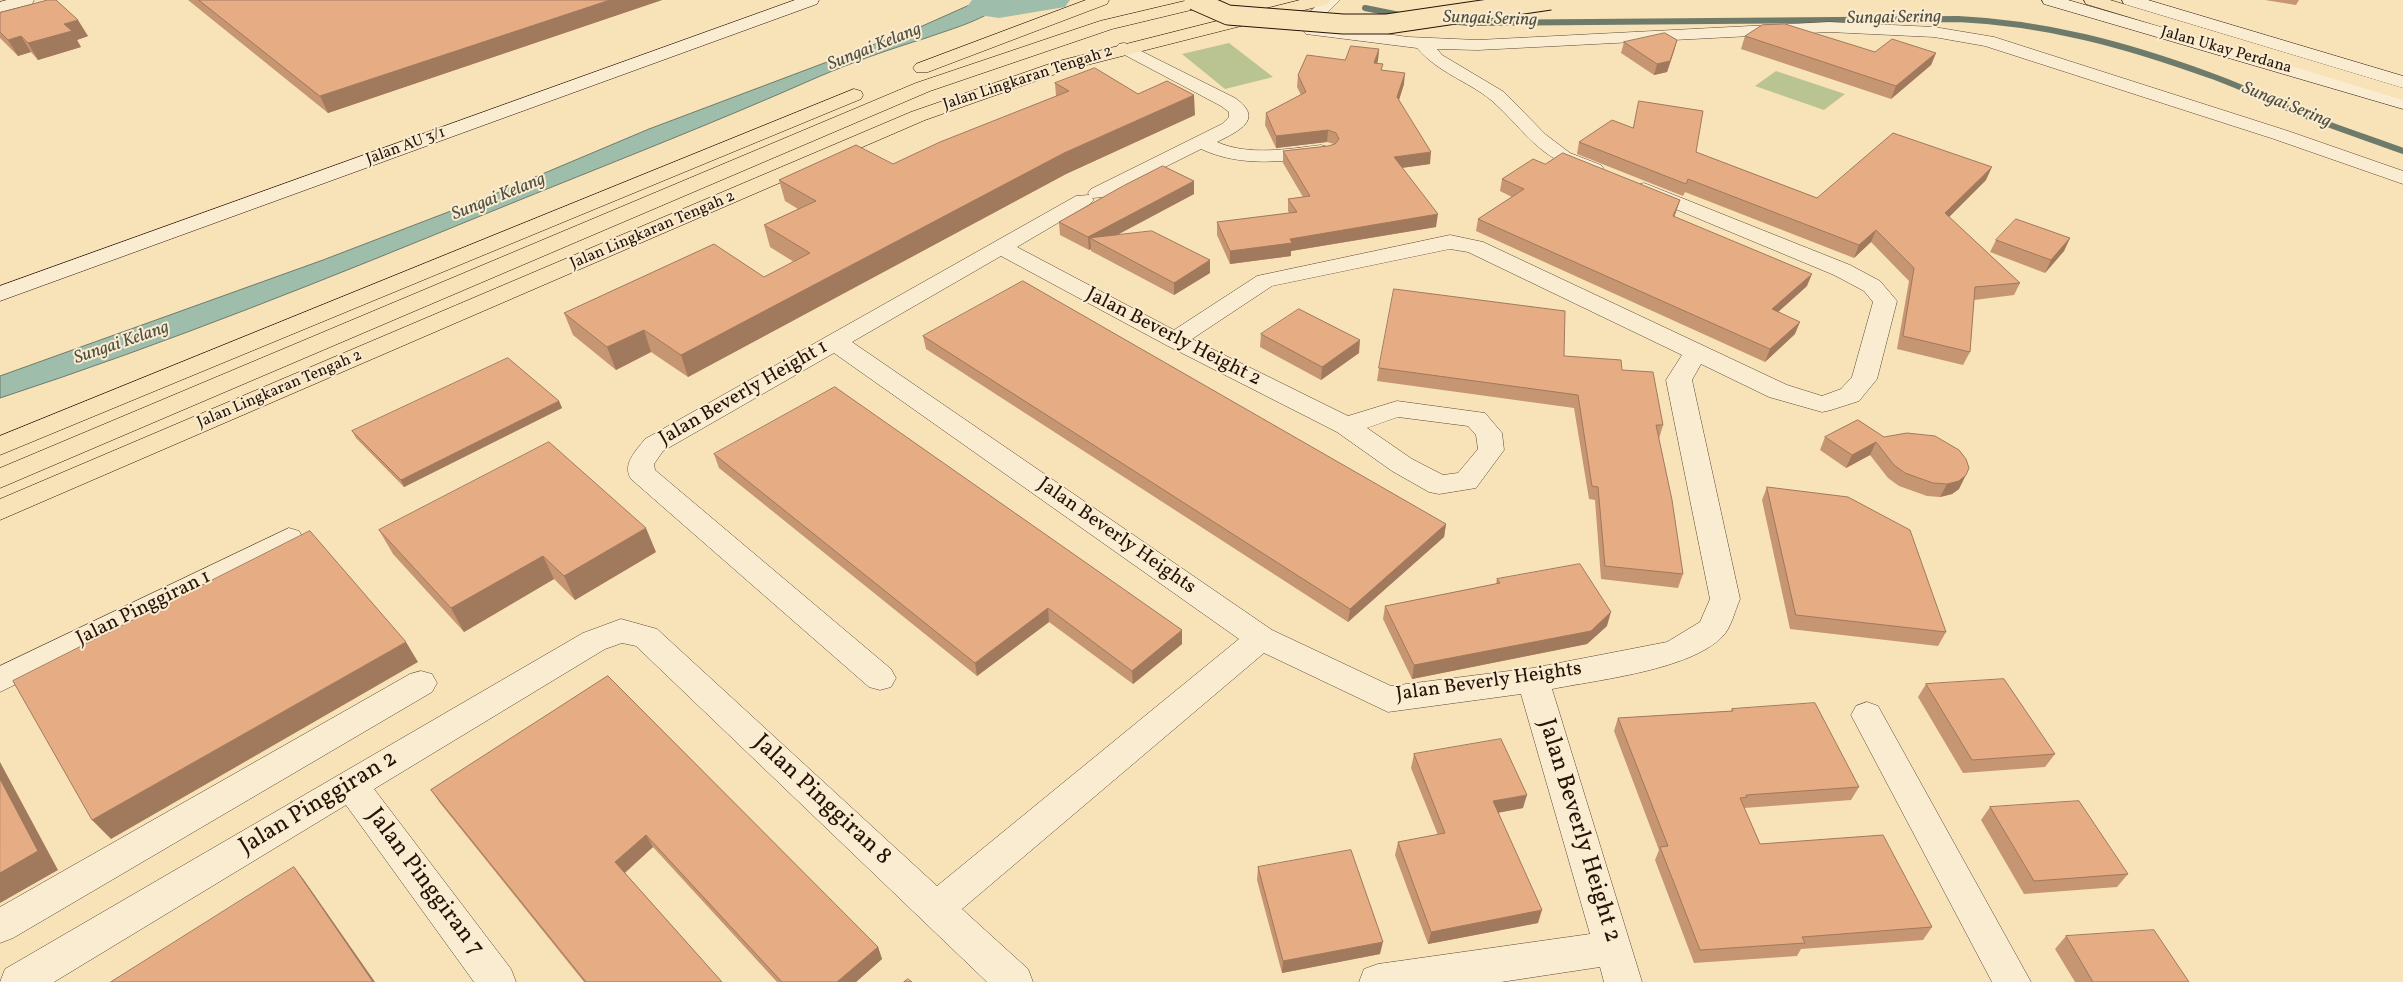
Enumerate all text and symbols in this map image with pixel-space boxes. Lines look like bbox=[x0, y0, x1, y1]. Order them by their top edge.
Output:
water label: Sungai Sering bbox=[1847, 7, 1941, 31]
water label: Sungai Sering bbox=[1443, 8, 1537, 32]
water label: Sungai Kelang bbox=[825, 19, 925, 77]
street label: Jalan Ukay Perdana bbox=[2158, 23, 2294, 79]
street label: Jalan Lingkaran Tengah 2 bbox=[941, 42, 1115, 116]
water label: Sungai Sering bbox=[2238, 78, 2334, 134]
street label: Jalan AU 3/1 bbox=[364, 124, 448, 170]
water label: Sungai Kelang bbox=[449, 169, 549, 227]
street label: Jalan Lingkaran Tengah 2 bbox=[568, 188, 738, 274]
street label: Jalan Beverly Height 2 bbox=[1081, 283, 1265, 393]
water label: Sungai Kelang bbox=[72, 318, 172, 370]
street label: Jalan Beverly Height 1 bbox=[655, 336, 833, 452]
street label: Jalan Lingkaran Tengah 2 bbox=[195, 347, 365, 433]
street label: Jalan Beverly Heights bbox=[1032, 473, 1200, 601]
street label: Jalan Pinggiran 1 bbox=[73, 566, 215, 652]
street label: Jalan Beverly Heights bbox=[1395, 658, 1583, 708]
street label: Jalan Beverly Height 2 bbox=[1530, 716, 1626, 946]
street label: Jalan Pinggiran 8 bbox=[746, 730, 896, 872]
street label: Jalan Pinggiran 2 bbox=[235, 745, 403, 863]
street label: Jalan Pinggiran 7 bbox=[359, 803, 489, 963]

